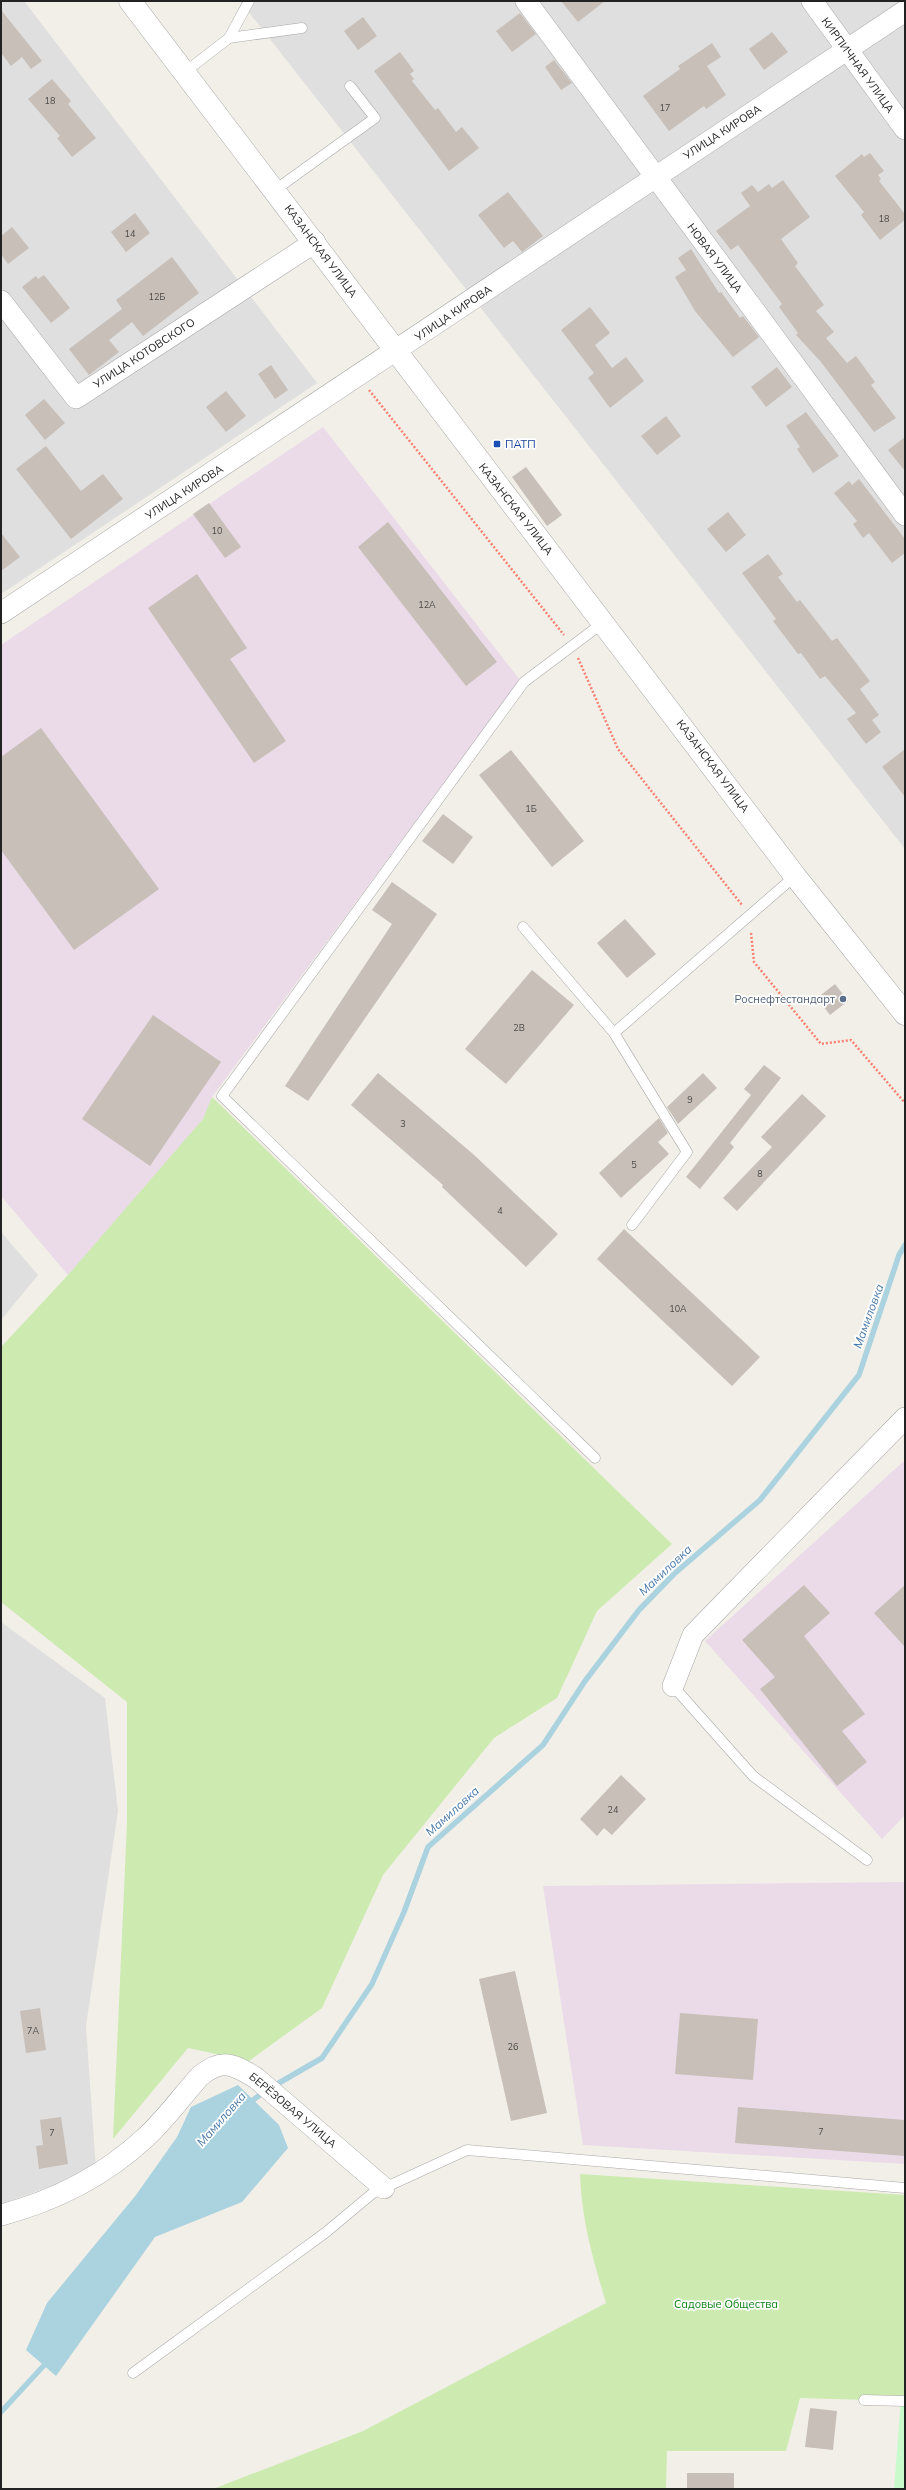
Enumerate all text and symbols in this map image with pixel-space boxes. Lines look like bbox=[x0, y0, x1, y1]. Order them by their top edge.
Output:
street label: КИРПИЧНАЯ УЛИЦА bbox=[819, 15, 897, 115]
house number: 18 bbox=[45, 95, 55, 106]
house number: 17 bbox=[660, 102, 670, 113]
street label: УЛИЦА КИРОВА bbox=[680, 102, 764, 163]
street label: КАЗАНСКАЯ УЛИЦА bbox=[282, 202, 360, 300]
house number: 18 bbox=[879, 213, 889, 224]
street label: НОВАЯ УЛИЦА bbox=[684, 220, 746, 296]
house number: 14 bbox=[125, 228, 136, 239]
street label: УЛИЦА КИРОВА bbox=[411, 282, 494, 345]
house number: 12Б bbox=[149, 291, 165, 302]
street label: УЛИЦА КОТОВСКОГО bbox=[90, 315, 198, 392]
place label: ПАТП bbox=[505, 437, 536, 451]
marker: ПАТП bbox=[492, 439, 502, 449]
street label: КАЗАНСКАЯ УЛИЦА bbox=[476, 460, 556, 558]
street label: УЛИЦА КИРОВА bbox=[142, 462, 226, 523]
house number: 10 bbox=[212, 525, 222, 536]
house number: 12А bbox=[418, 599, 436, 610]
street label: КАЗАНСКАЯ УЛИЦА bbox=[674, 717, 752, 815]
house number: 1Б bbox=[525, 803, 537, 814]
place label: Роснефтестандарт bbox=[734, 992, 835, 1006]
marker: Роснефтестандарт bbox=[838, 994, 848, 1004]
house number: 2В bbox=[513, 1022, 525, 1033]
house number: 9 bbox=[687, 1094, 693, 1105]
house number: 3 bbox=[400, 1118, 406, 1129]
house number: 5 bbox=[631, 1159, 637, 1170]
house number: 8 bbox=[757, 1168, 763, 1179]
house number: 4 bbox=[497, 1205, 503, 1216]
water label: Мамиловка bbox=[849, 1282, 887, 1350]
house number: 10А bbox=[669, 1303, 687, 1314]
water label: Мамиловка bbox=[635, 1542, 695, 1598]
water label: Мамиловка bbox=[422, 1783, 482, 1839]
house number: 24 bbox=[608, 1804, 619, 1815]
house number: 7А bbox=[27, 2025, 39, 2036]
house number: 26 bbox=[508, 2041, 518, 2052]
street label: БЕРЁЗОВАЯ УЛИЦА bbox=[246, 2069, 340, 2151]
water label: Мамиловка bbox=[193, 2089, 249, 2149]
house number: 7 bbox=[818, 2126, 824, 2137]
house number: 7 bbox=[49, 2127, 55, 2138]
park label: Садовые Общества bbox=[674, 2297, 778, 2311]

